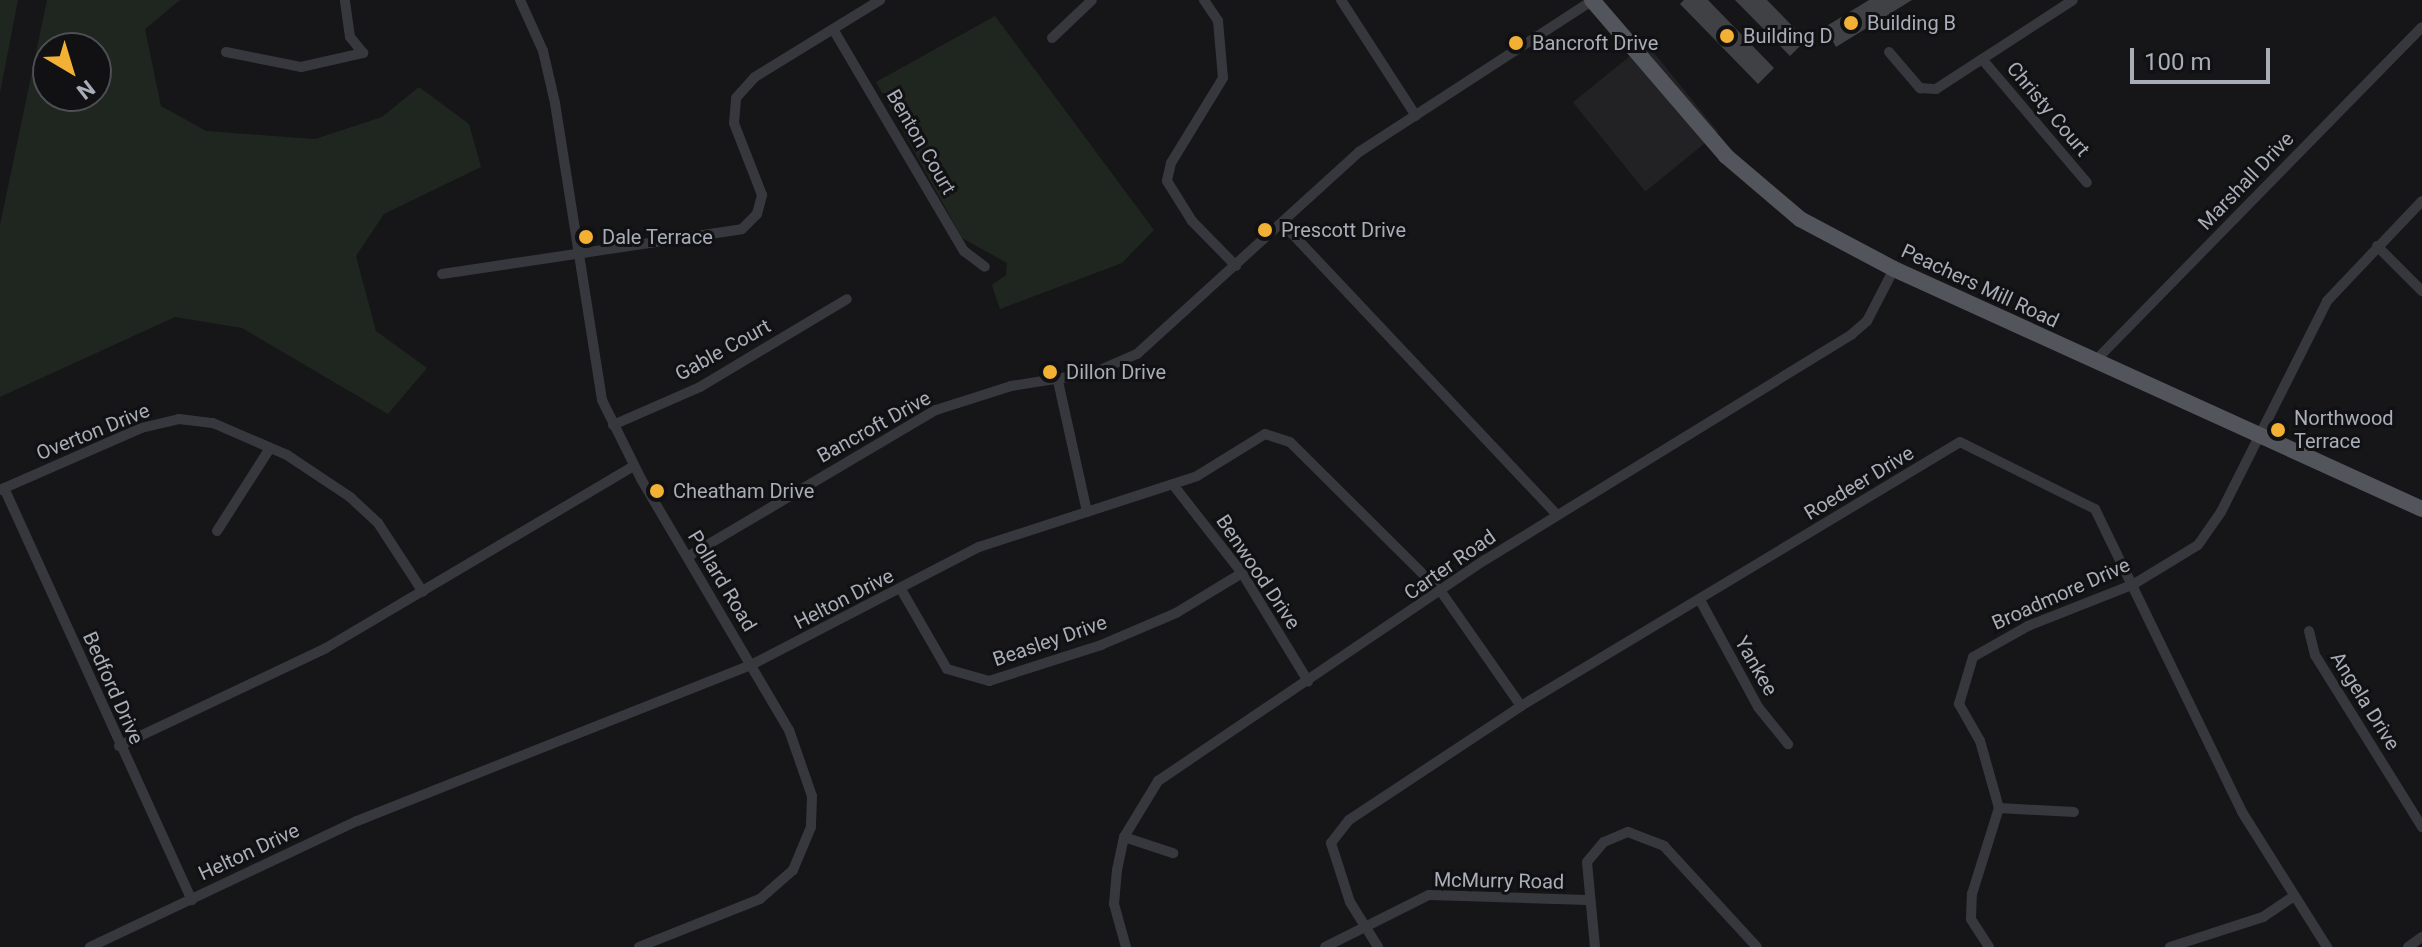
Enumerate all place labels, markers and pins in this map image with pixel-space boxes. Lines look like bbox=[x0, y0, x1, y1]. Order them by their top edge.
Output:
place label: Building B bbox=[1867, 11, 1956, 35]
marker: Building B bbox=[1842, 14, 1860, 32]
place label: Building D bbox=[1743, 24, 1833, 48]
marker: Building D bbox=[1718, 27, 1736, 45]
place label: Bancroft Drive bbox=[1532, 31, 1658, 55]
marker: Bancroft Drive bbox=[1507, 34, 1525, 52]
place label: Prescott Drive bbox=[1281, 218, 1406, 242]
marker: Prescott Drive bbox=[1256, 221, 1274, 239]
place label: Dale Terrace bbox=[602, 225, 713, 249]
marker: Dale Terrace bbox=[577, 228, 595, 246]
place label: Dillon Drive bbox=[1066, 360, 1166, 384]
marker: Dillon Drive bbox=[1041, 363, 1059, 381]
place label: Northwood Terrace bbox=[2294, 406, 2394, 453]
marker: Northwood Terrace bbox=[2269, 421, 2287, 439]
place label: Cheatham Drive bbox=[673, 479, 814, 503]
marker: Cheatham Drive bbox=[648, 482, 666, 500]

